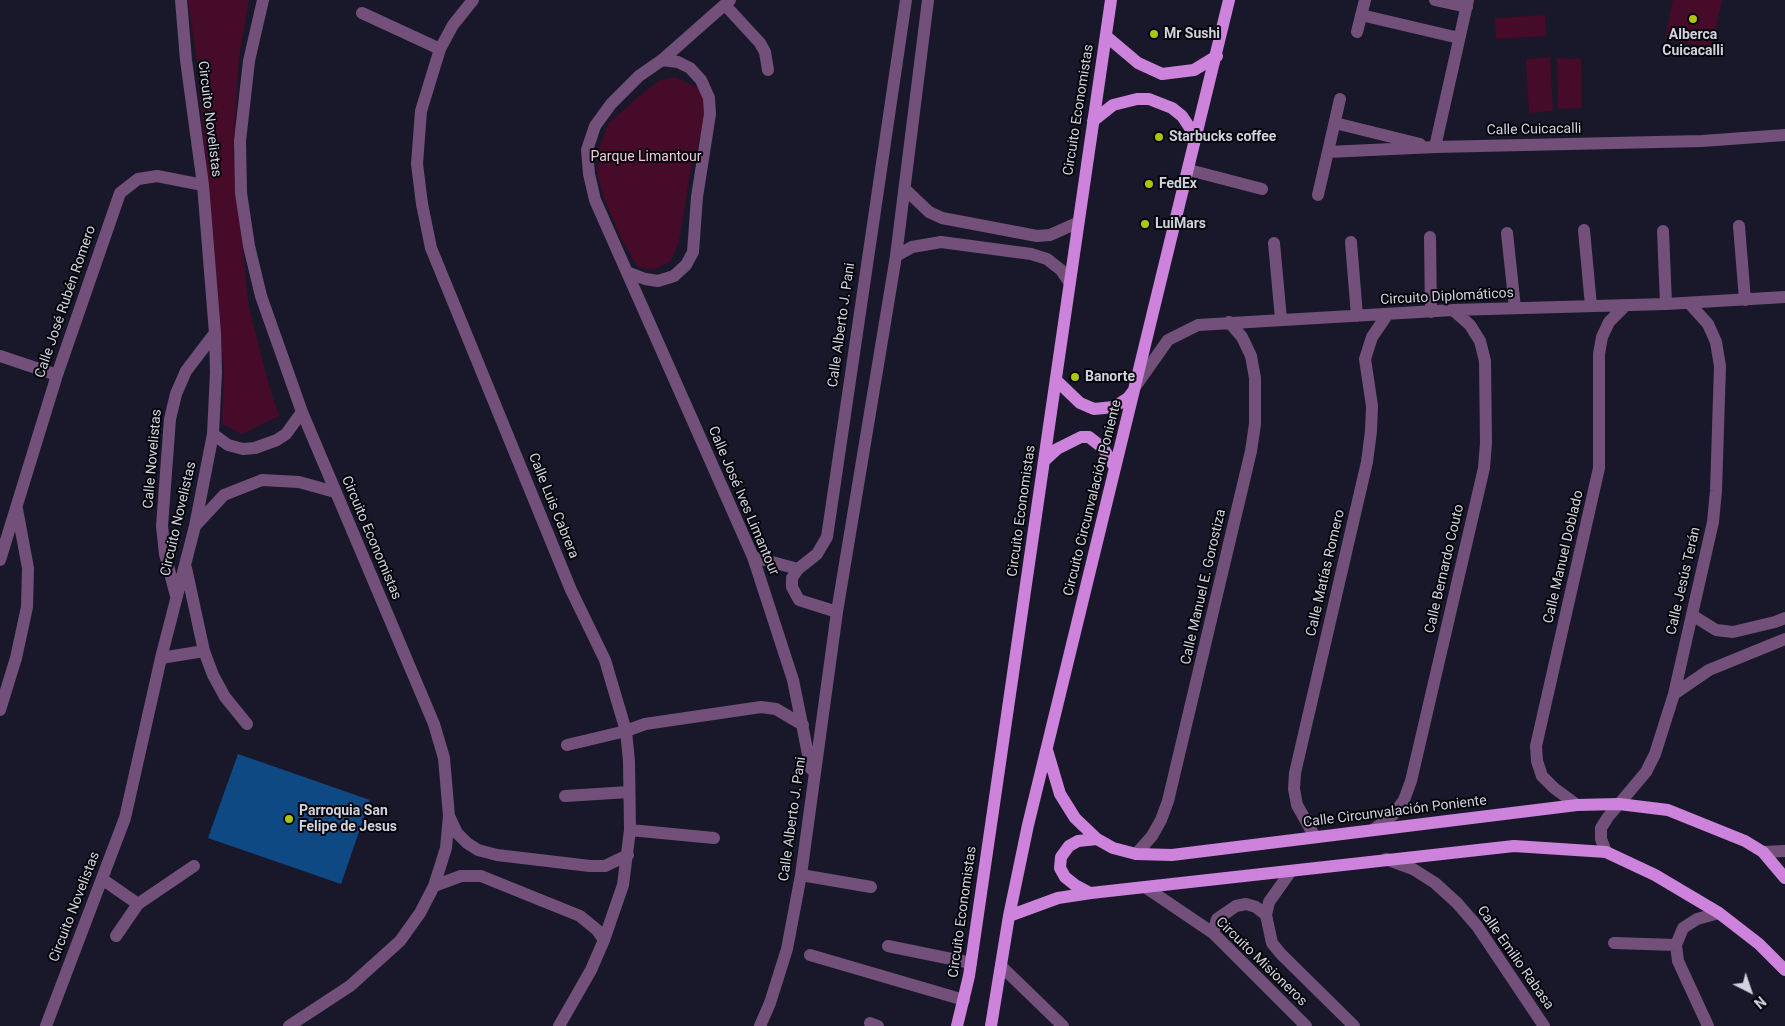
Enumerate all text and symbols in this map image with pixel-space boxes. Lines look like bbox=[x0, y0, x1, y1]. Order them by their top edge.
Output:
marker: Alberca Cuicacalli bbox=[1687, 13, 1699, 25]
place label: Mr Sushi bbox=[1164, 26, 1220, 42]
place label: Alberca Cuicacalli bbox=[1662, 27, 1724, 59]
marker: Mr Sushi bbox=[1148, 28, 1160, 40]
street label: Circuito Economistas bbox=[1060, 43, 1098, 177]
street label: Circuito Novelistas bbox=[194, 60, 224, 178]
street label: Calle Cuicacalli bbox=[1486, 121, 1582, 139]
place label: Starbucks coffee bbox=[1169, 129, 1276, 145]
marker: Starbucks coffee bbox=[1153, 131, 1165, 143]
park label: Parque Limantour bbox=[590, 149, 702, 165]
place label: FedEx bbox=[1159, 176, 1197, 192]
marker: FedEx bbox=[1143, 178, 1155, 190]
place label: LuiMars bbox=[1155, 216, 1206, 232]
marker: LuiMars bbox=[1139, 218, 1151, 230]
street label: Calle José Rubén Romero bbox=[32, 224, 100, 380]
street label: Calle Alberto J. Pani bbox=[825, 262, 859, 388]
street label: Circuito Diplomáticos bbox=[1380, 285, 1514, 309]
place label: Banorte bbox=[1085, 369, 1135, 385]
marker: Banorte bbox=[1069, 371, 1081, 383]
street label: Circuito Circunvalación Poniente bbox=[1060, 398, 1126, 598]
street label: Calle Novelistas bbox=[140, 409, 166, 509]
street label: Calle José Ives Limantour bbox=[704, 424, 782, 578]
street label: Circuito Economistas bbox=[1004, 444, 1040, 578]
street label: Calle Luis Cabrera bbox=[524, 451, 582, 561]
street label: Circuito Novelistas bbox=[158, 460, 200, 578]
street label: Circuito Economistas bbox=[337, 474, 405, 602]
street label: Calle Manuel Doblado bbox=[1541, 489, 1587, 625]
street label: Calle Bernardo Couto bbox=[1422, 503, 1468, 635]
street label: Calle Manuel E. Gorostiza bbox=[1178, 508, 1230, 666]
street label: Calle Matías Romero bbox=[1303, 508, 1349, 638]
street label: Calle Jesús Terán bbox=[1663, 525, 1705, 637]
street label: Calle Alberto J. Pani bbox=[776, 756, 810, 882]
street label: Calle Circunvalación Poniente bbox=[1302, 792, 1488, 832]
place label: Parroquia San Felipe de Jesus bbox=[299, 803, 397, 836]
marker: Parroquia San Felipe de Jesus bbox=[283, 813, 295, 825]
street label: Circuito Economistas bbox=[945, 845, 981, 979]
street label: Circuito Novelistas bbox=[46, 849, 104, 965]
street label: Calle Emilio Rabasa bbox=[1473, 903, 1557, 1013]
street label: Circuito Misioneros bbox=[1212, 914, 1310, 1010]
north arrow bbox=[1725, 966, 1775, 1016]
text: N bbox=[1751, 993, 1769, 1012]

